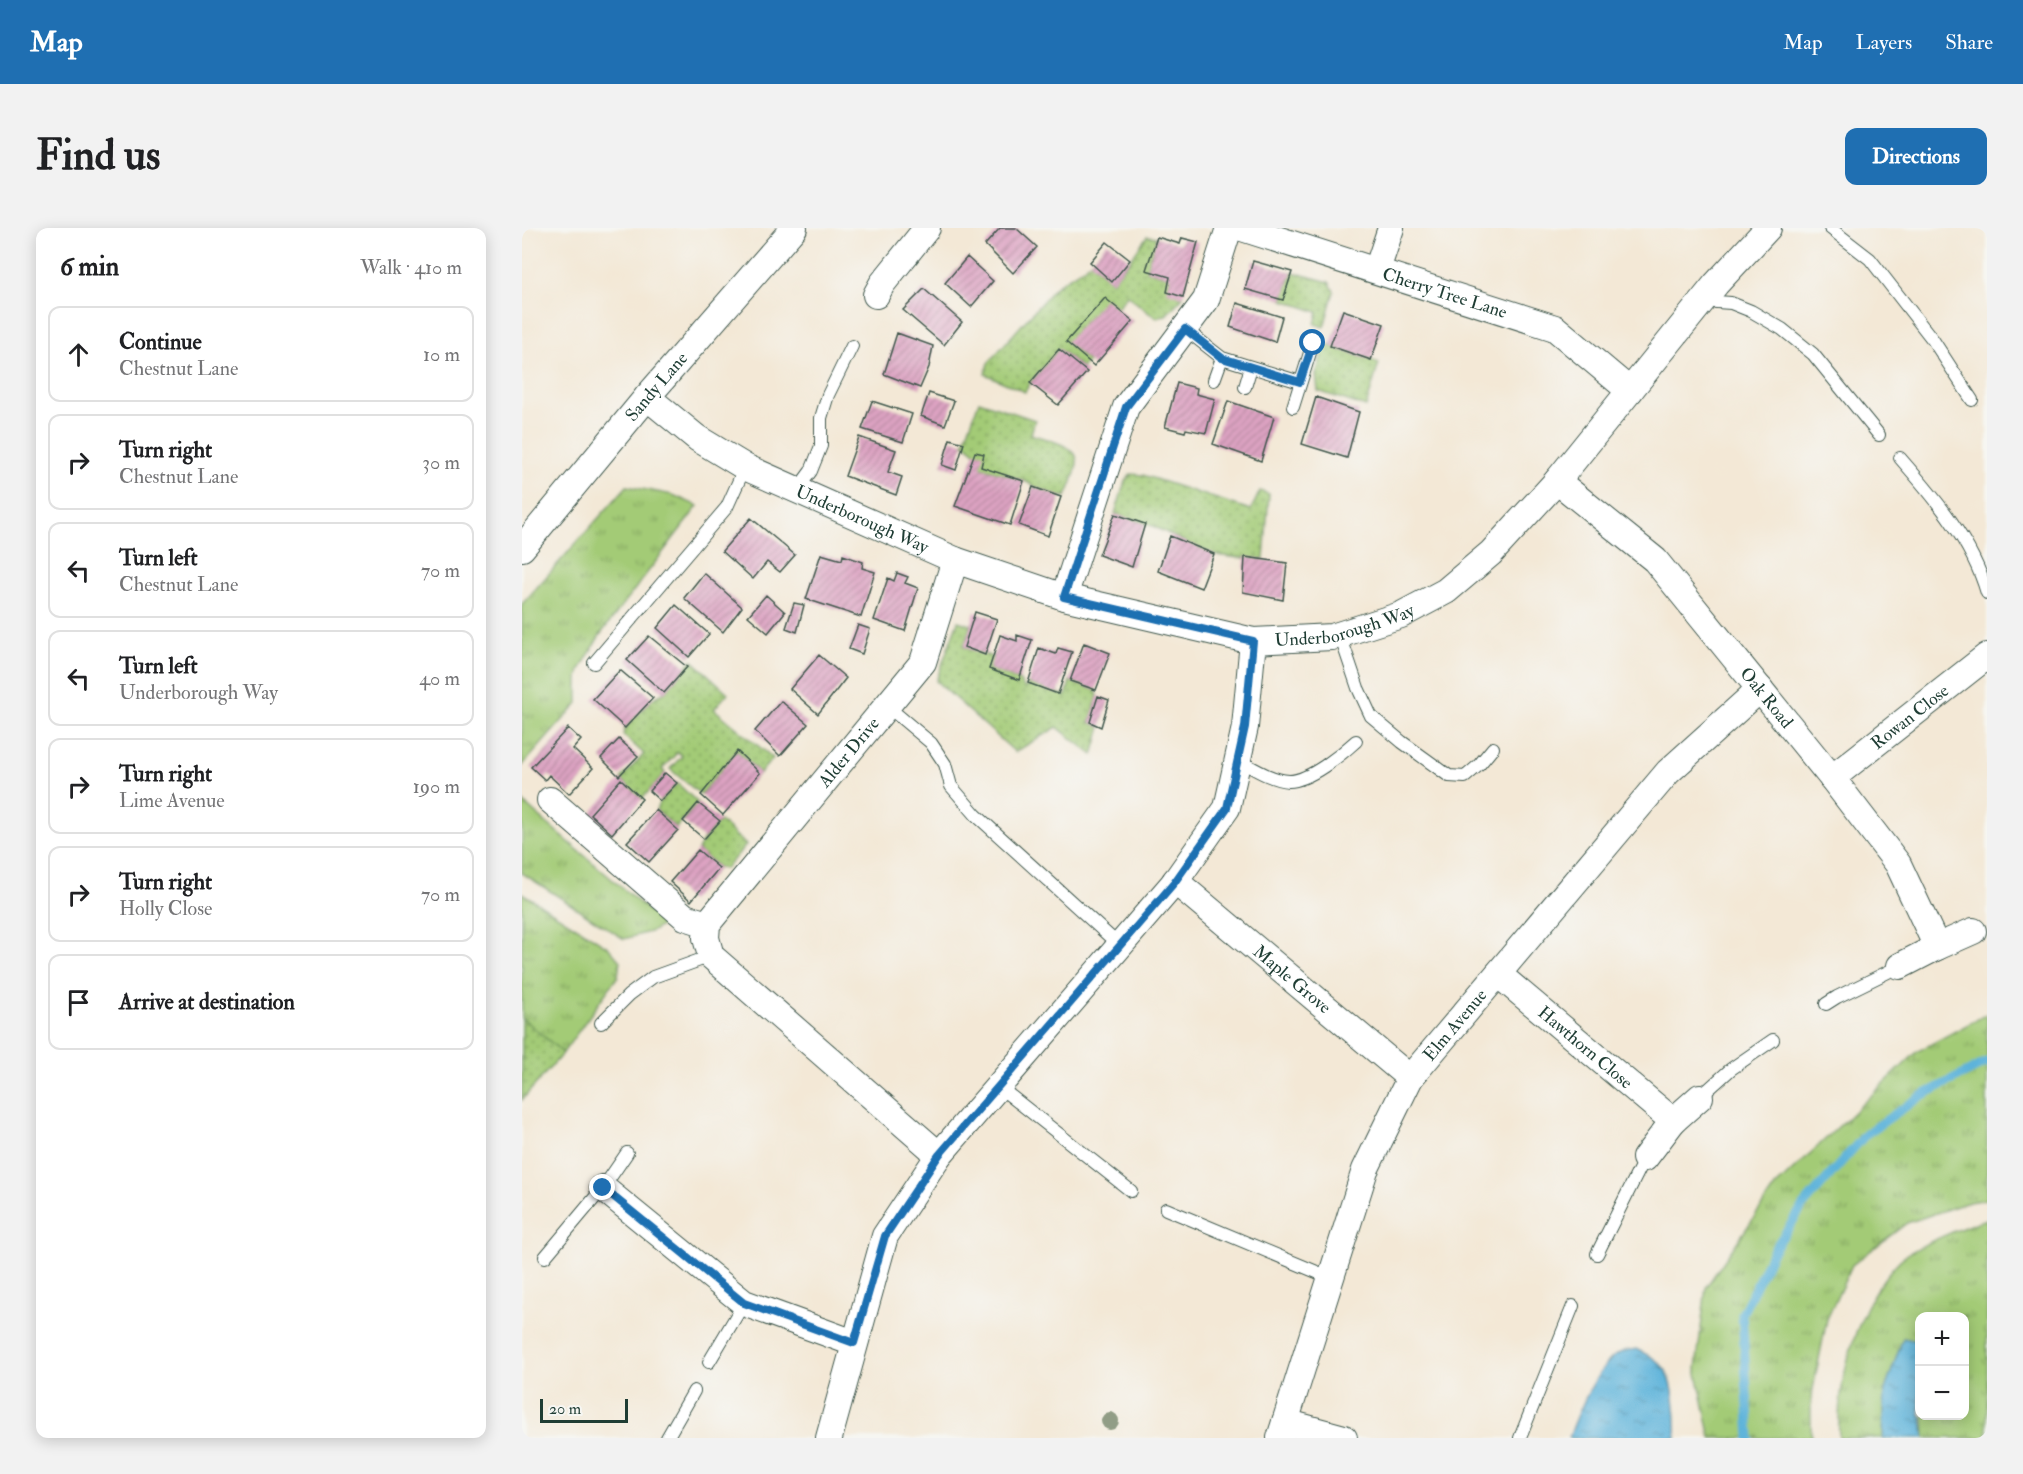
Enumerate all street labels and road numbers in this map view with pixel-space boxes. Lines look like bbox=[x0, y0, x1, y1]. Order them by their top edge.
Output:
street label: Cherry Tree Lane bbox=[1380, 263, 1510, 324]
street label: Sandy Lane bbox=[620, 347, 693, 426]
street label: Underborough Way bbox=[792, 480, 933, 559]
street label: Underborough Way bbox=[1274, 598, 1420, 652]
street label: Oak Road bbox=[1735, 663, 1798, 733]
street label: Rowan Close bbox=[1866, 679, 1954, 755]
street label: Alder Drive bbox=[813, 712, 885, 793]
street label: Maple Grove bbox=[1248, 940, 1336, 1019]
street label: Elm Avenue bbox=[1418, 984, 1492, 1066]
street label: Hawthorn Close bbox=[1533, 1001, 1637, 1094]

